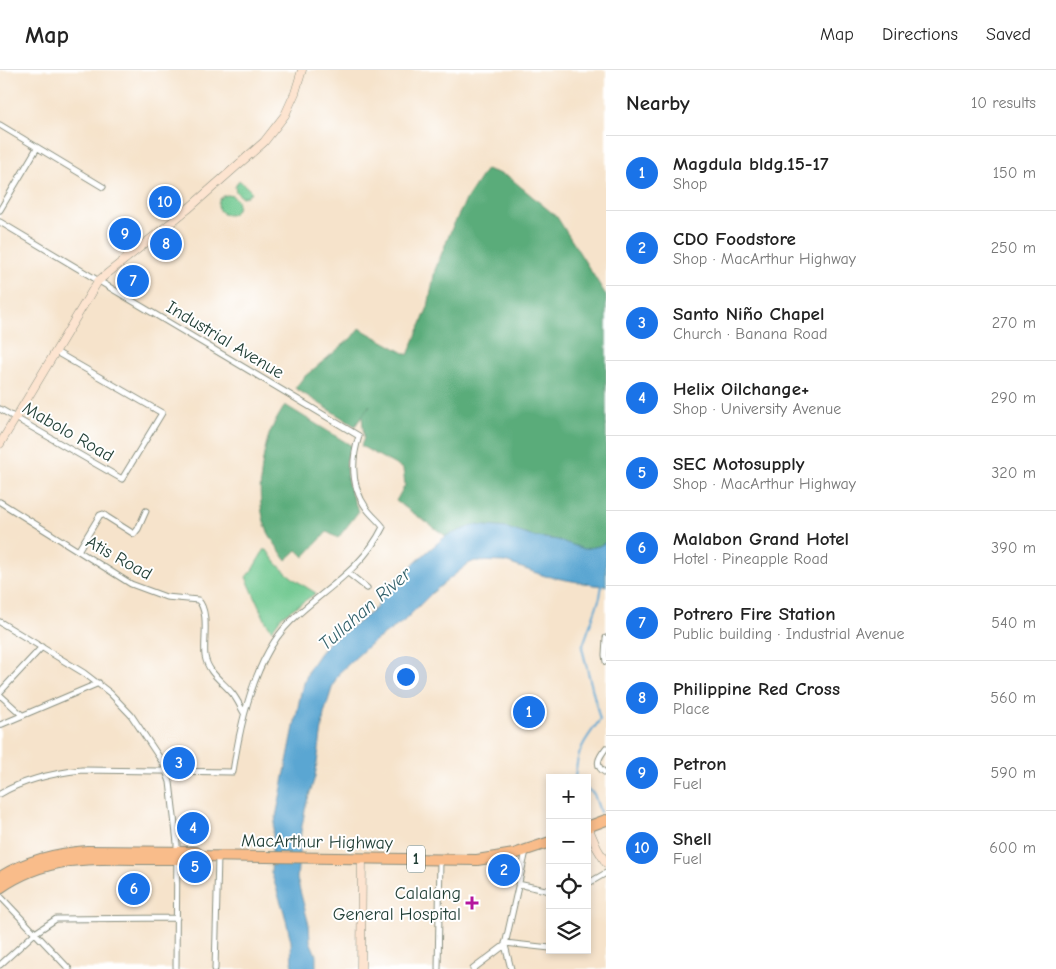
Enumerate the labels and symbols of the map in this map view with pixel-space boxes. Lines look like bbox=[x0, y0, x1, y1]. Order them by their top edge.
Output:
pin: 10 bbox=[149, 183, 181, 221]
pin: 9 bbox=[109, 215, 141, 253]
pin: 8 bbox=[150, 225, 182, 263]
pin: 7 bbox=[117, 262, 149, 300]
street label: Industrial Avenue bbox=[162, 297, 288, 383]
street label: Mabolo Road bbox=[19, 397, 117, 467]
street label: Atis Road bbox=[82, 531, 156, 585]
water label: Tullahan River bbox=[314, 562, 417, 655]
your location bbox=[393, 664, 419, 690]
pin: 1 bbox=[513, 693, 545, 731]
pin: 3 bbox=[163, 744, 195, 782]
pin: 4 bbox=[177, 809, 209, 847]
street label: MacArthur Highway bbox=[241, 830, 394, 854]
road number: 1 bbox=[407, 846, 425, 872]
pin: 5 bbox=[179, 848, 211, 886]
pin: 2 bbox=[488, 851, 520, 889]
pin: 6 bbox=[118, 870, 150, 908]
place label: Calalang General Hospital bbox=[333, 883, 461, 925]
marker: Calalang General Hospital bbox=[465, 896, 479, 910]

